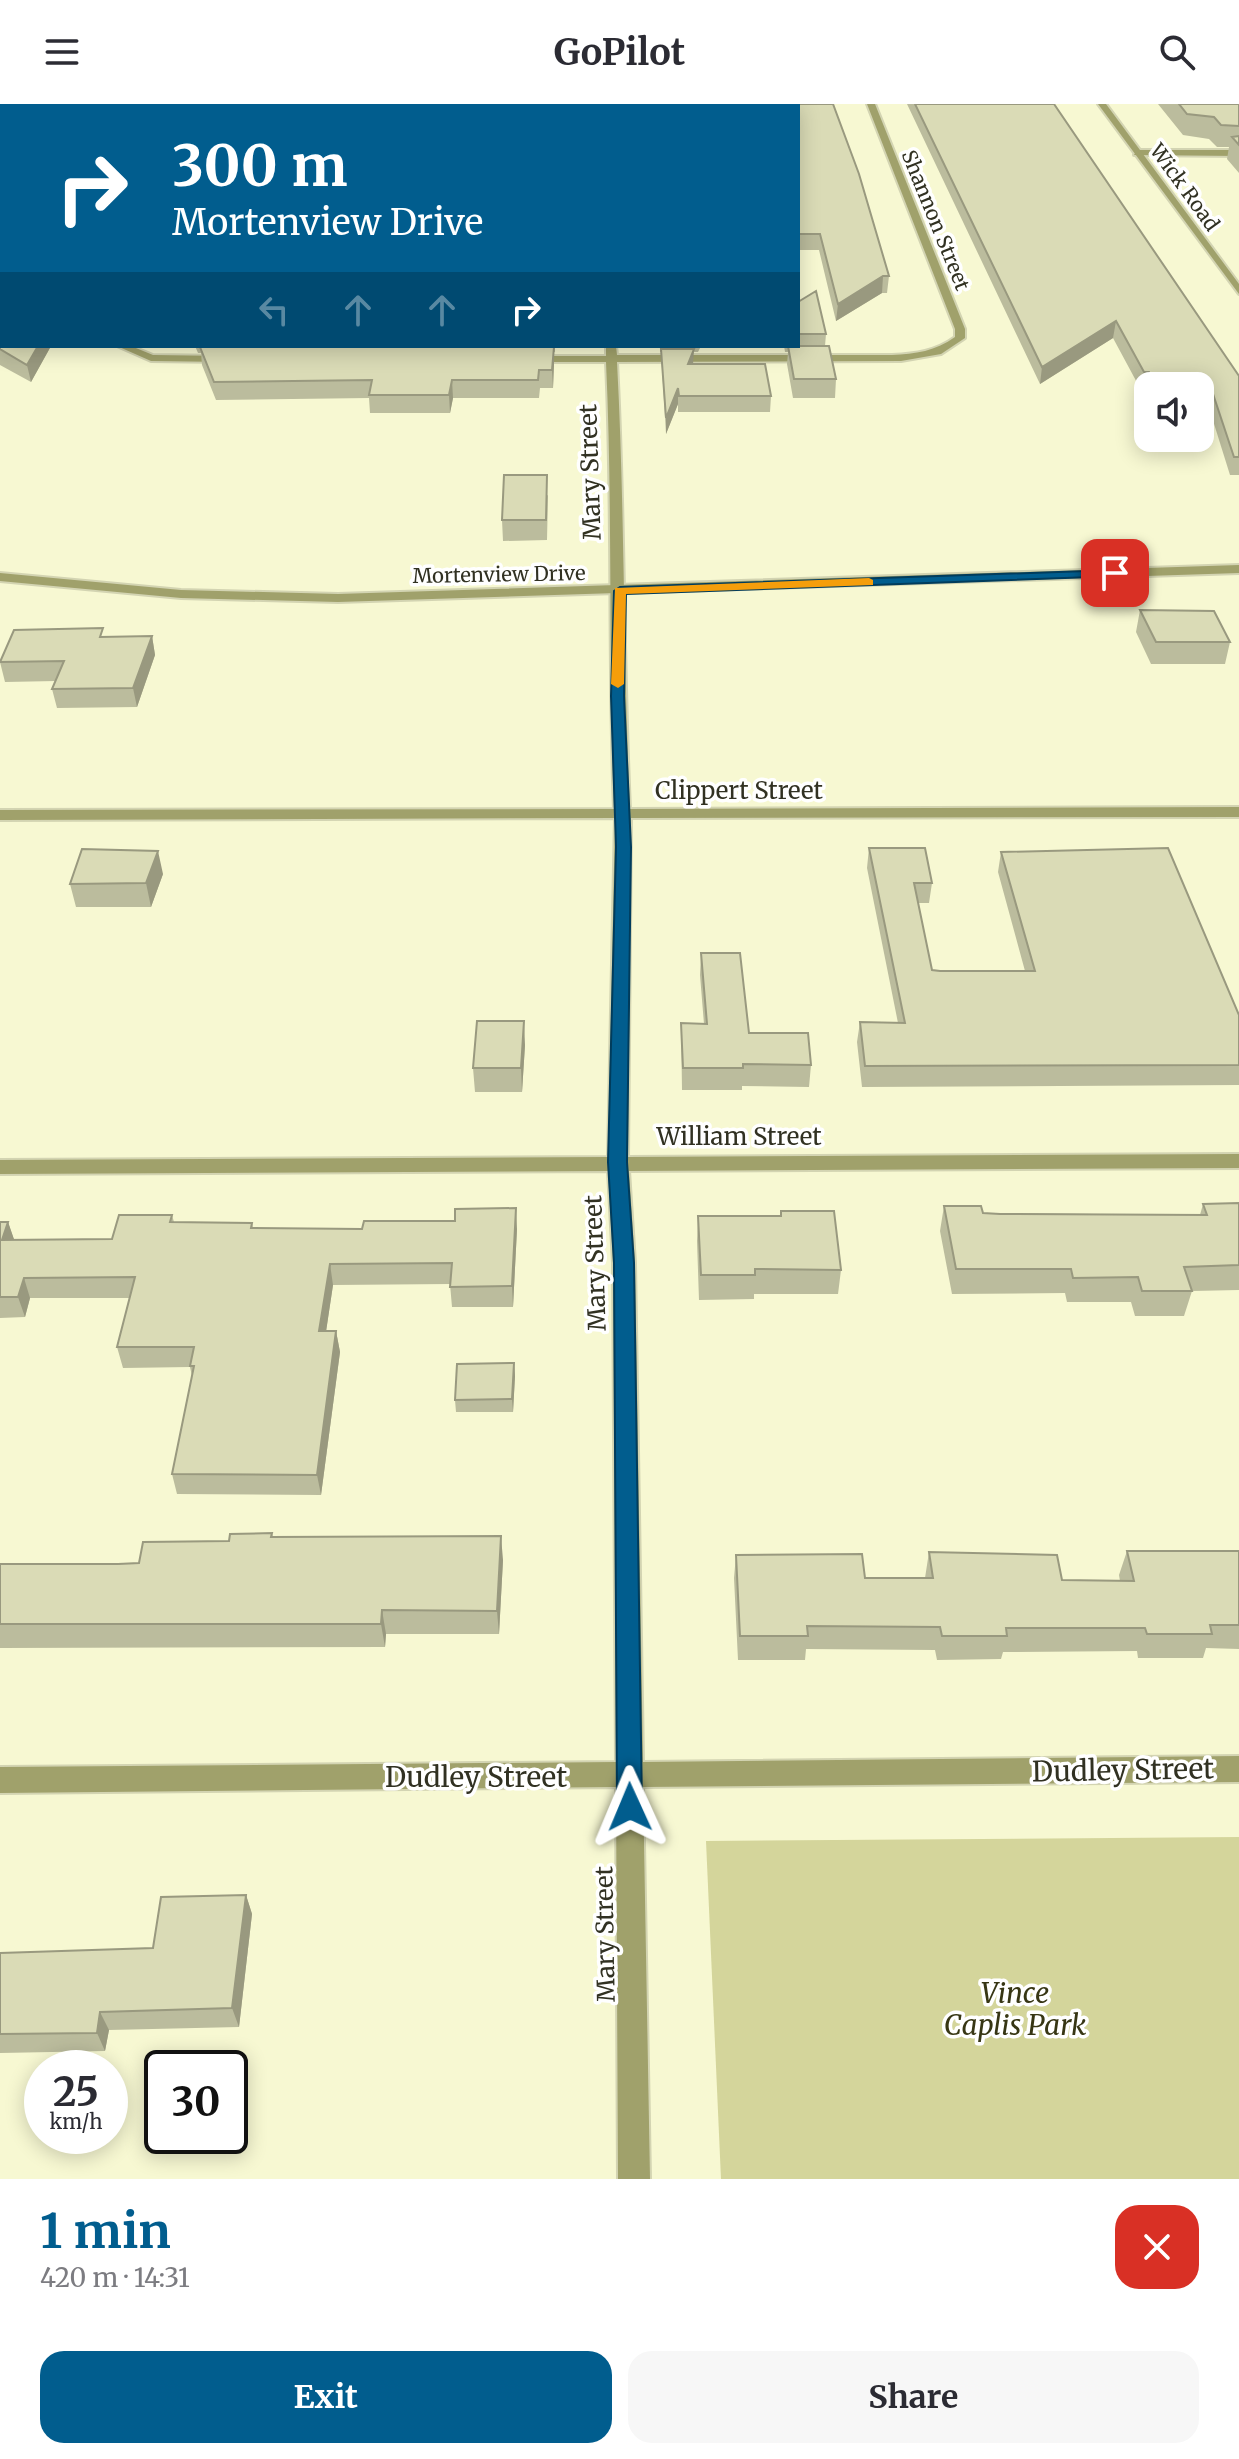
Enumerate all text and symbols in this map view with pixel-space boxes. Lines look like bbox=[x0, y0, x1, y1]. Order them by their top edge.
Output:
icon: menu bbox=[40, 30, 84, 74]
text: GoPilot bbox=[554, 30, 685, 75]
icon: search bbox=[1155, 30, 1199, 74]
text: 300 m bbox=[172, 131, 348, 201]
icon: right bbox=[40, 136, 144, 240]
street label: Wick Road bbox=[1144, 138, 1225, 236]
street label: Shannon Street bbox=[896, 146, 976, 294]
text: Mortenview Drive bbox=[172, 200, 483, 245]
icon: left bbox=[252, 288, 296, 332]
icon: ahead bbox=[336, 288, 380, 332]
icon: ahead bbox=[420, 288, 464, 332]
icon: right bbox=[504, 288, 548, 332]
map controls bbox=[1134, 372, 1214, 452]
button: sound bbox=[1134, 372, 1214, 452]
street label: Mary Street bbox=[572, 403, 608, 541]
pin bbox=[1081, 539, 1149, 607]
icon: arrive bbox=[1093, 551, 1137, 595]
street label: Mortenview Drive bbox=[412, 560, 586, 588]
street label: Clippert Street bbox=[655, 775, 824, 806]
street label: William Street bbox=[655, 1121, 822, 1152]
street label: Mary Street bbox=[577, 1194, 613, 1332]
street label: Dudley Street bbox=[1032, 1750, 1214, 1790]
street label: Dudley Street bbox=[385, 1759, 567, 1795]
position arrow bbox=[588, 1765, 672, 1849]
street label: Mary Street bbox=[588, 1865, 622, 2002]
park label: Vince Caplis Park bbox=[944, 1975, 1086, 2043]
speed limit sign: 30 bbox=[144, 2050, 248, 2154]
text: 25 bbox=[53, 2067, 99, 2117]
text: km/h bbox=[50, 2109, 102, 2134]
text: 1 min bbox=[40, 2201, 171, 2261]
button: close bbox=[1115, 2205, 1199, 2289]
text: 420 m · 14:31 bbox=[40, 2261, 190, 2294]
button: Exit bbox=[40, 2351, 612, 2443]
button: Share bbox=[628, 2351, 1199, 2443]

